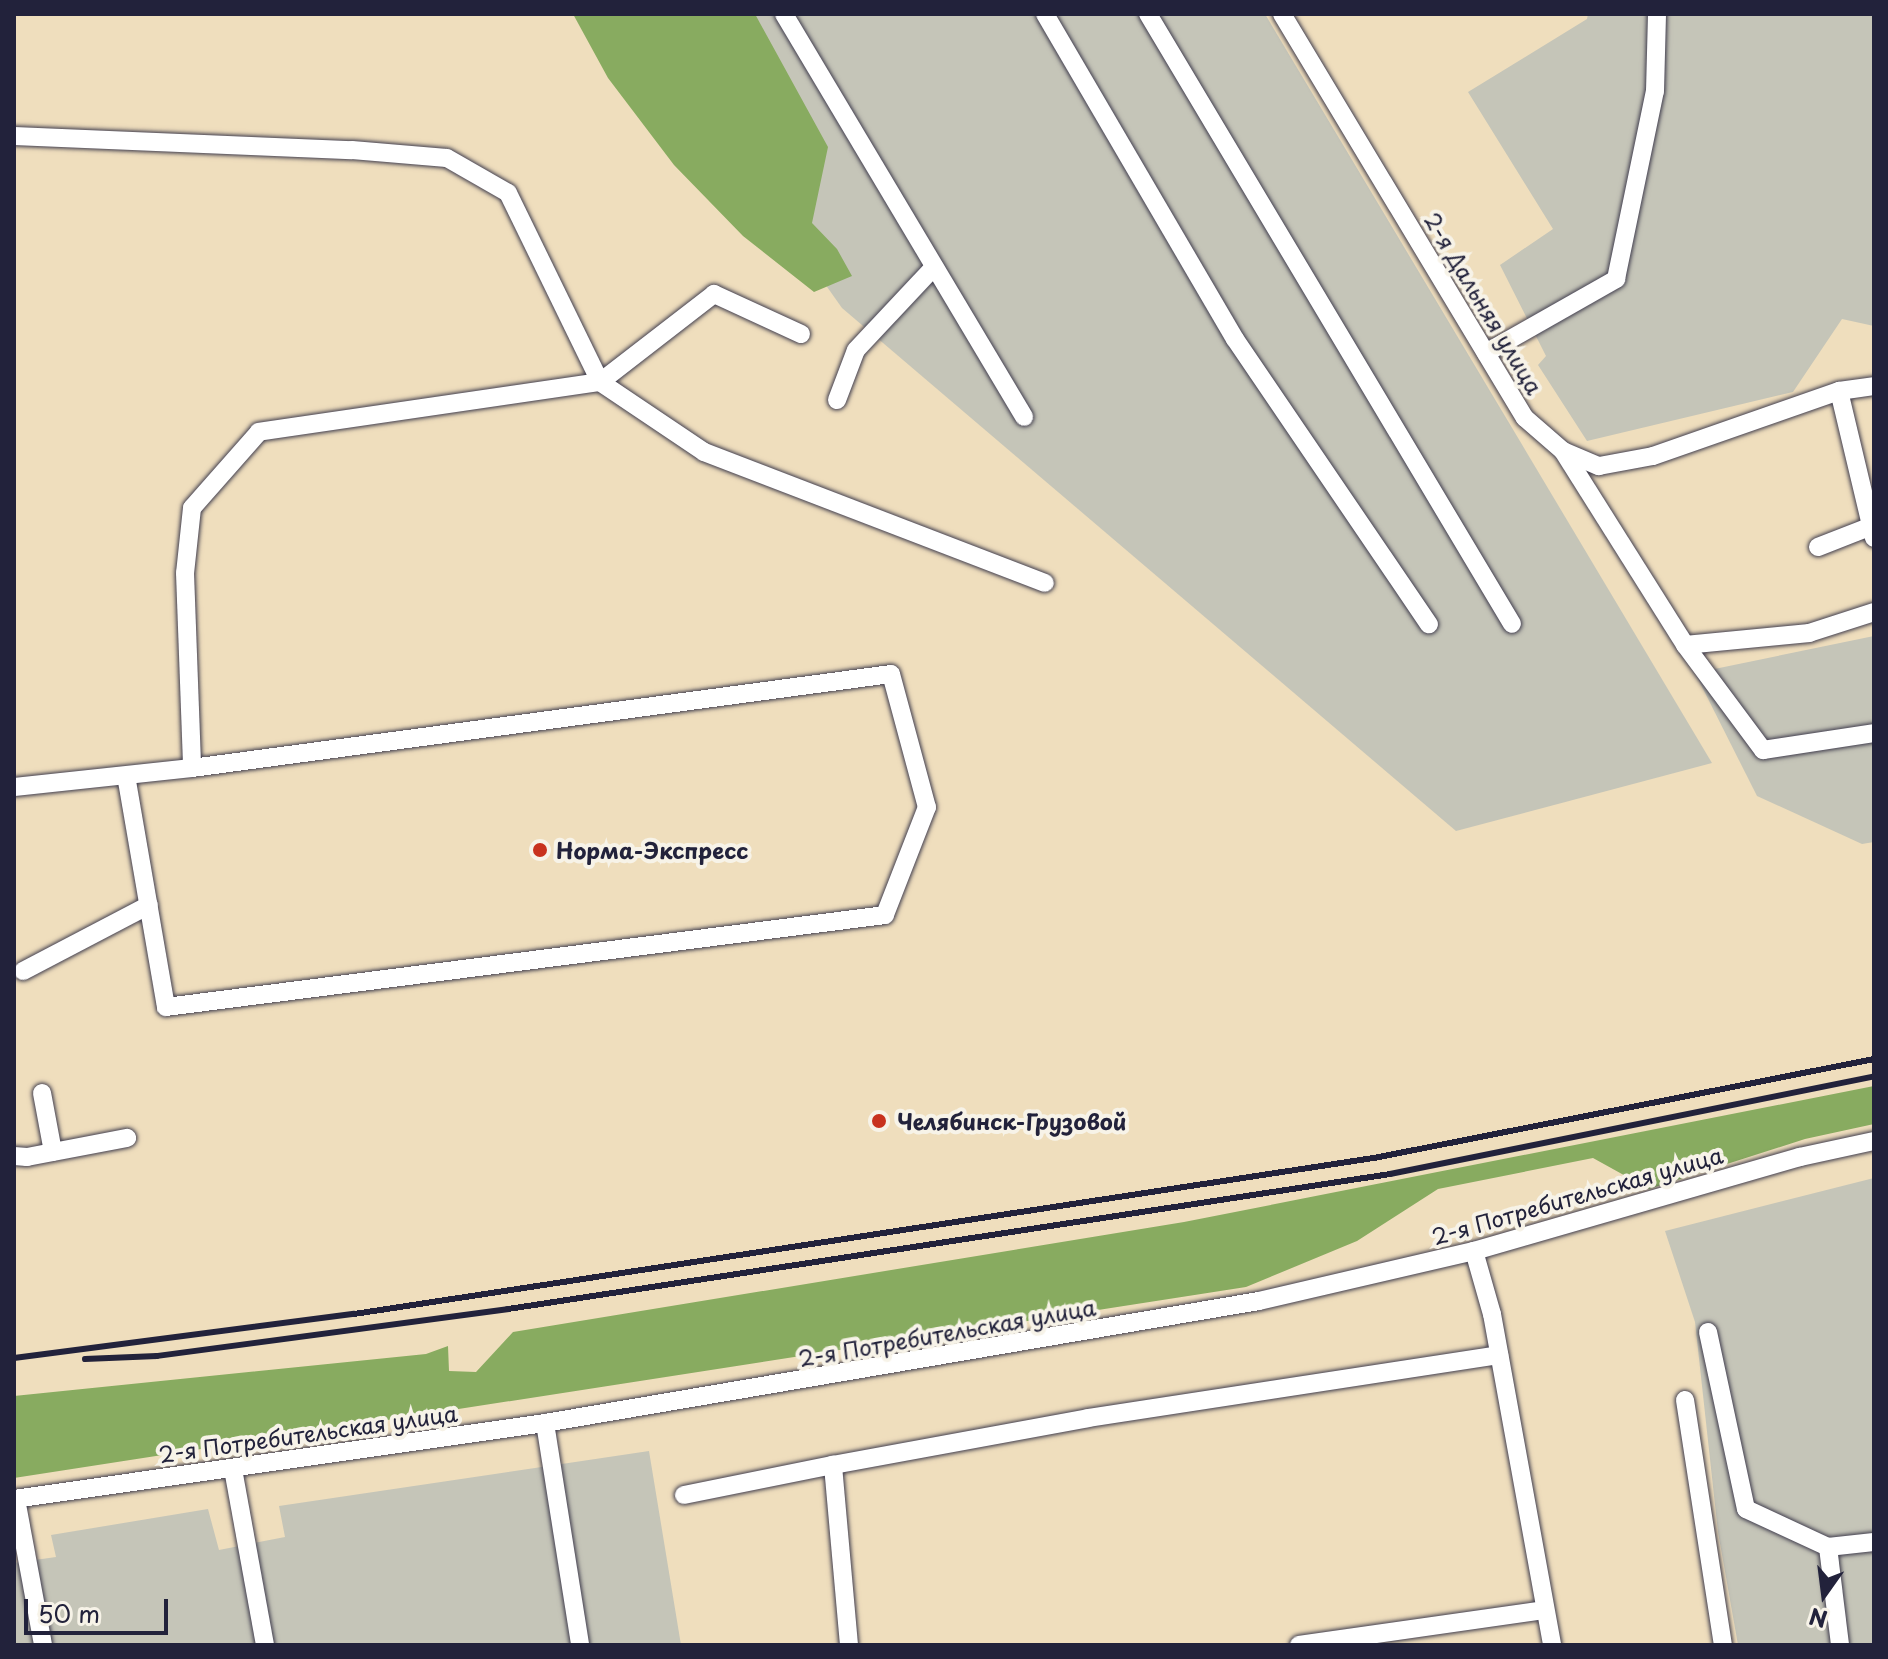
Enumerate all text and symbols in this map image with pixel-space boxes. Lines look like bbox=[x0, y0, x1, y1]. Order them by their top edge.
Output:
street label: 2-я Дальняя улица bbox=[1419, 207, 1549, 399]
place label: Норма-Экспресс bbox=[556, 837, 748, 863]
marker: Норма-Экспресс bbox=[531, 841, 549, 859]
place label: Челябинск-Грузовой bbox=[897, 1108, 1127, 1134]
marker: Челябинск-Грузовой bbox=[868, 1110, 890, 1132]
street label: 2-я Потребительская улица bbox=[1427, 1140, 1727, 1250]
street label: 2-я Потребительская улица bbox=[795, 1293, 1099, 1371]
street label: 2-я Потребительская улица bbox=[156, 1399, 460, 1467]
north arrow bbox=[1784, 1555, 1864, 1635]
scale bar bbox=[28, 1583, 172, 1633]
text: 50 m bbox=[38, 1595, 100, 1631]
text: N bbox=[1806, 1601, 1831, 1637]

